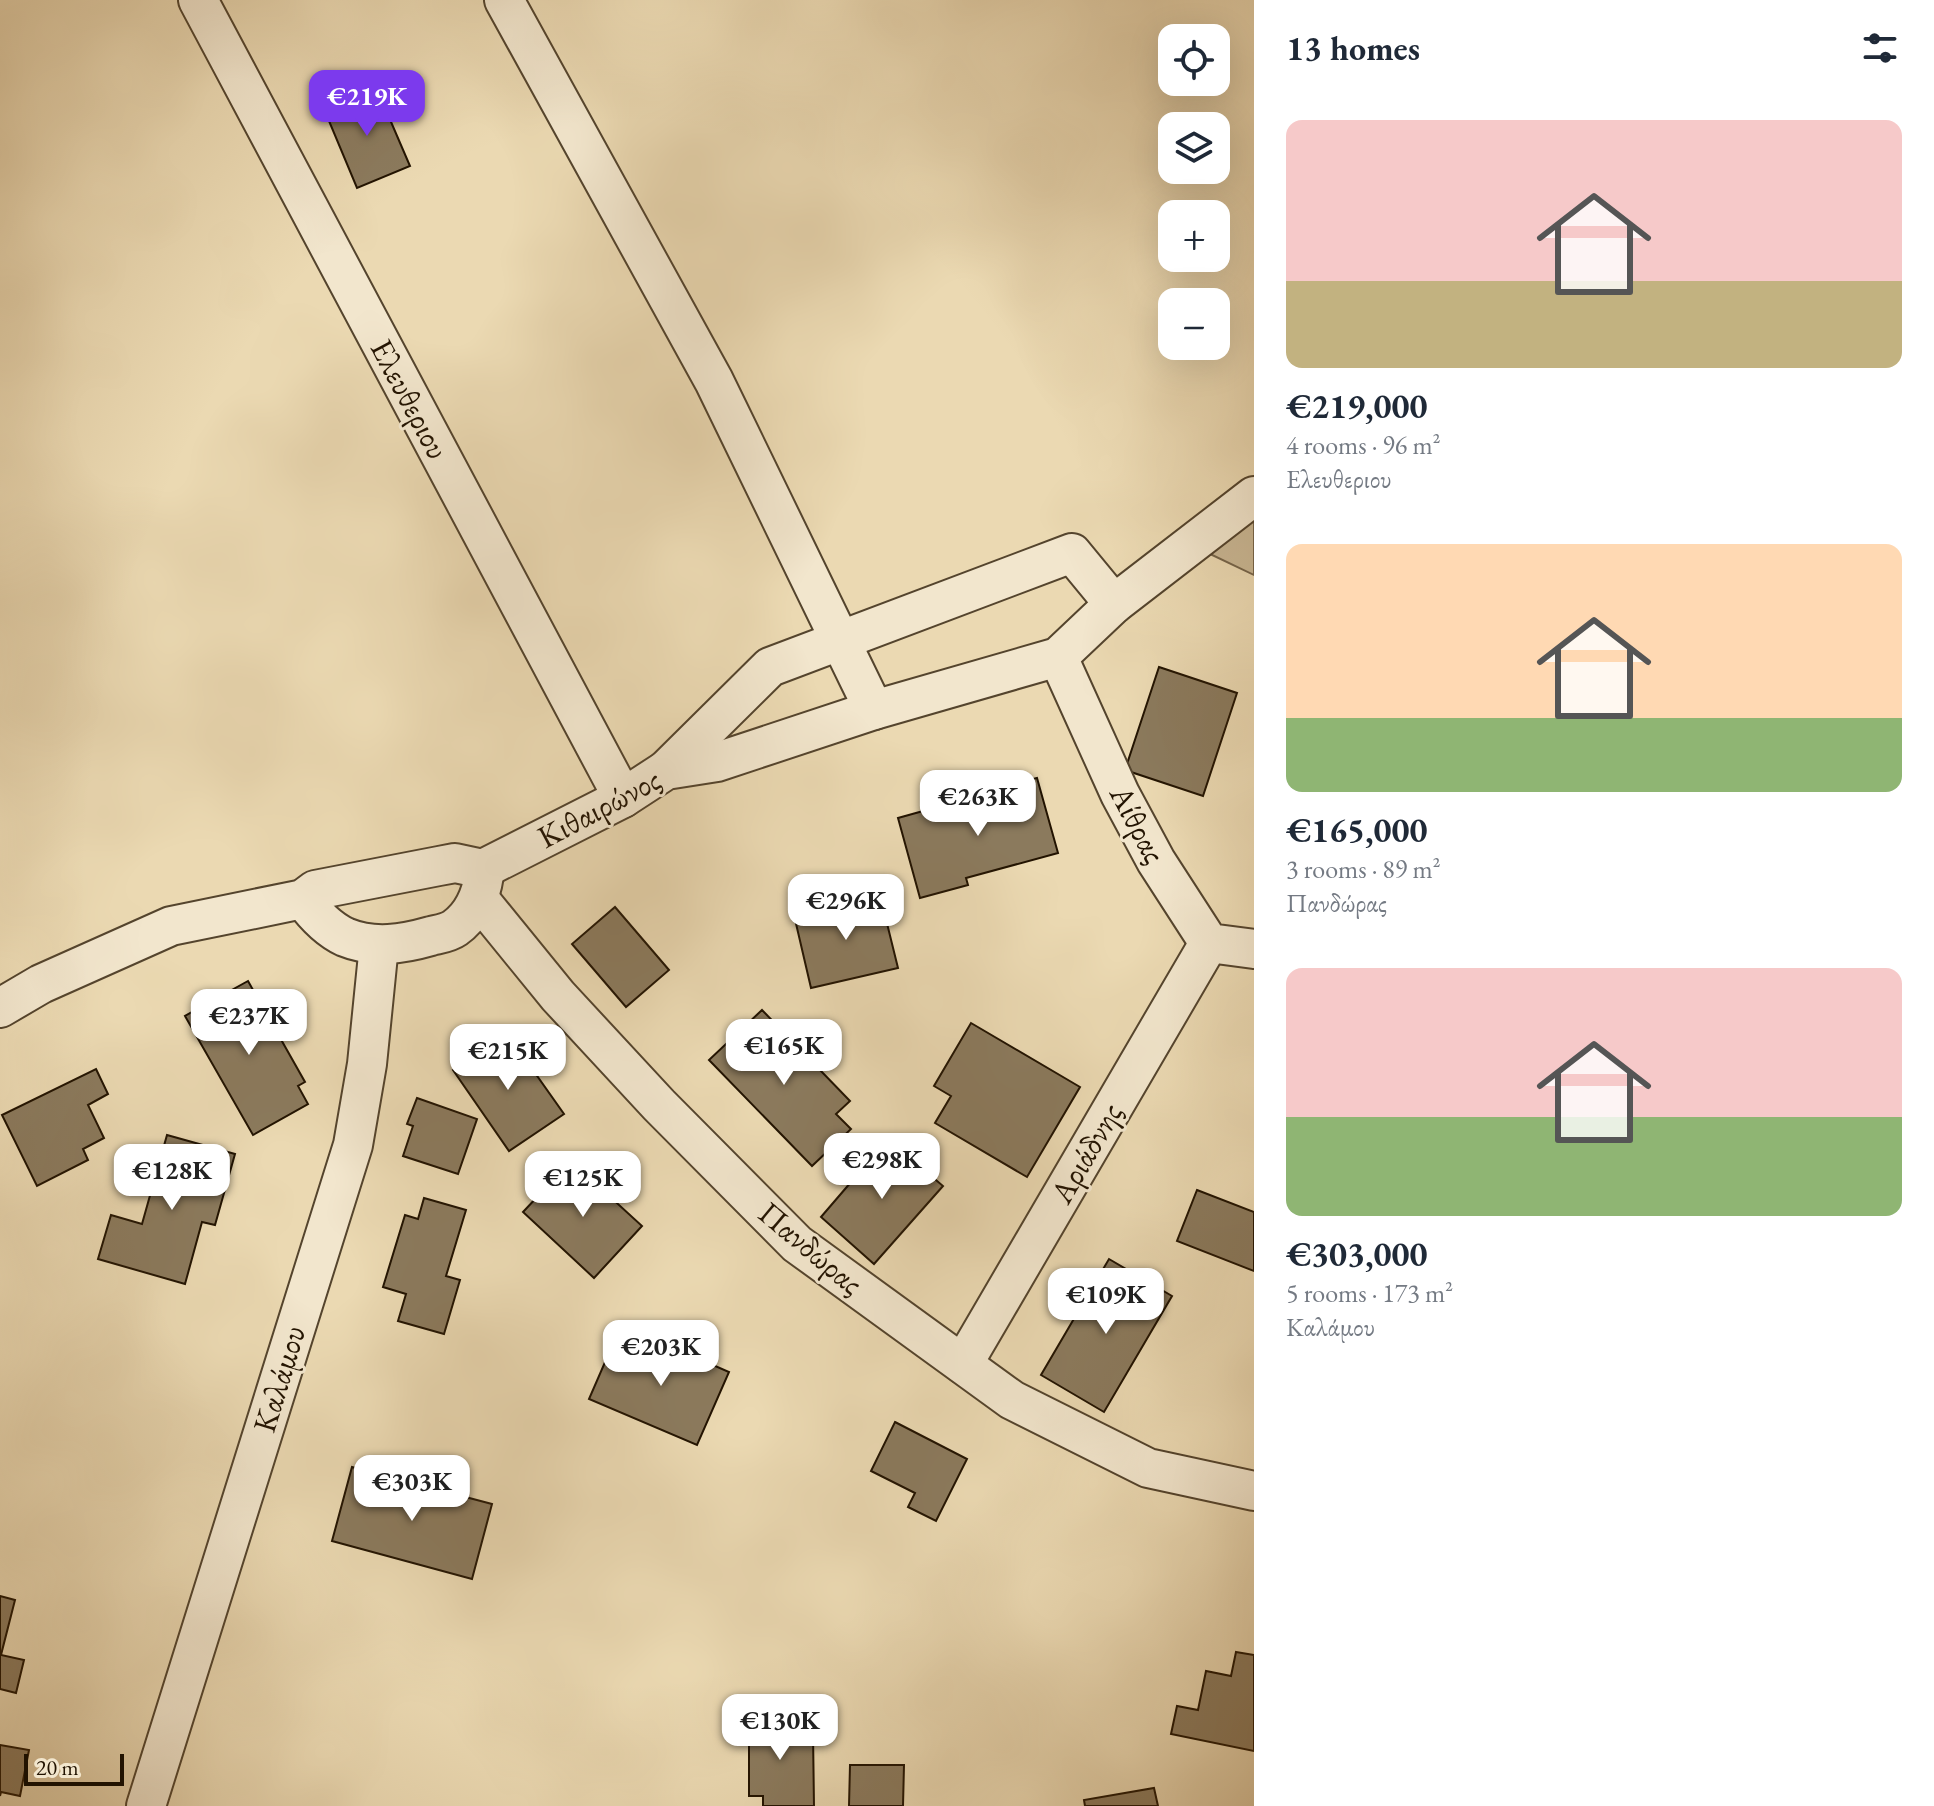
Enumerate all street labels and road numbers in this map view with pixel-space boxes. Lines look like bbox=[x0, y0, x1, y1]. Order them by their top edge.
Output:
street label: Ελευθεριου bbox=[361, 332, 459, 466]
street label: Κιθαιρώνος bbox=[530, 758, 668, 858]
street label: Αίθρας bbox=[1100, 777, 1176, 870]
street label: Αριάδνης bbox=[1040, 1095, 1132, 1212]
street label: Πανδώρας bbox=[750, 1192, 872, 1304]
street label: Καλάμου bbox=[243, 1320, 315, 1438]

